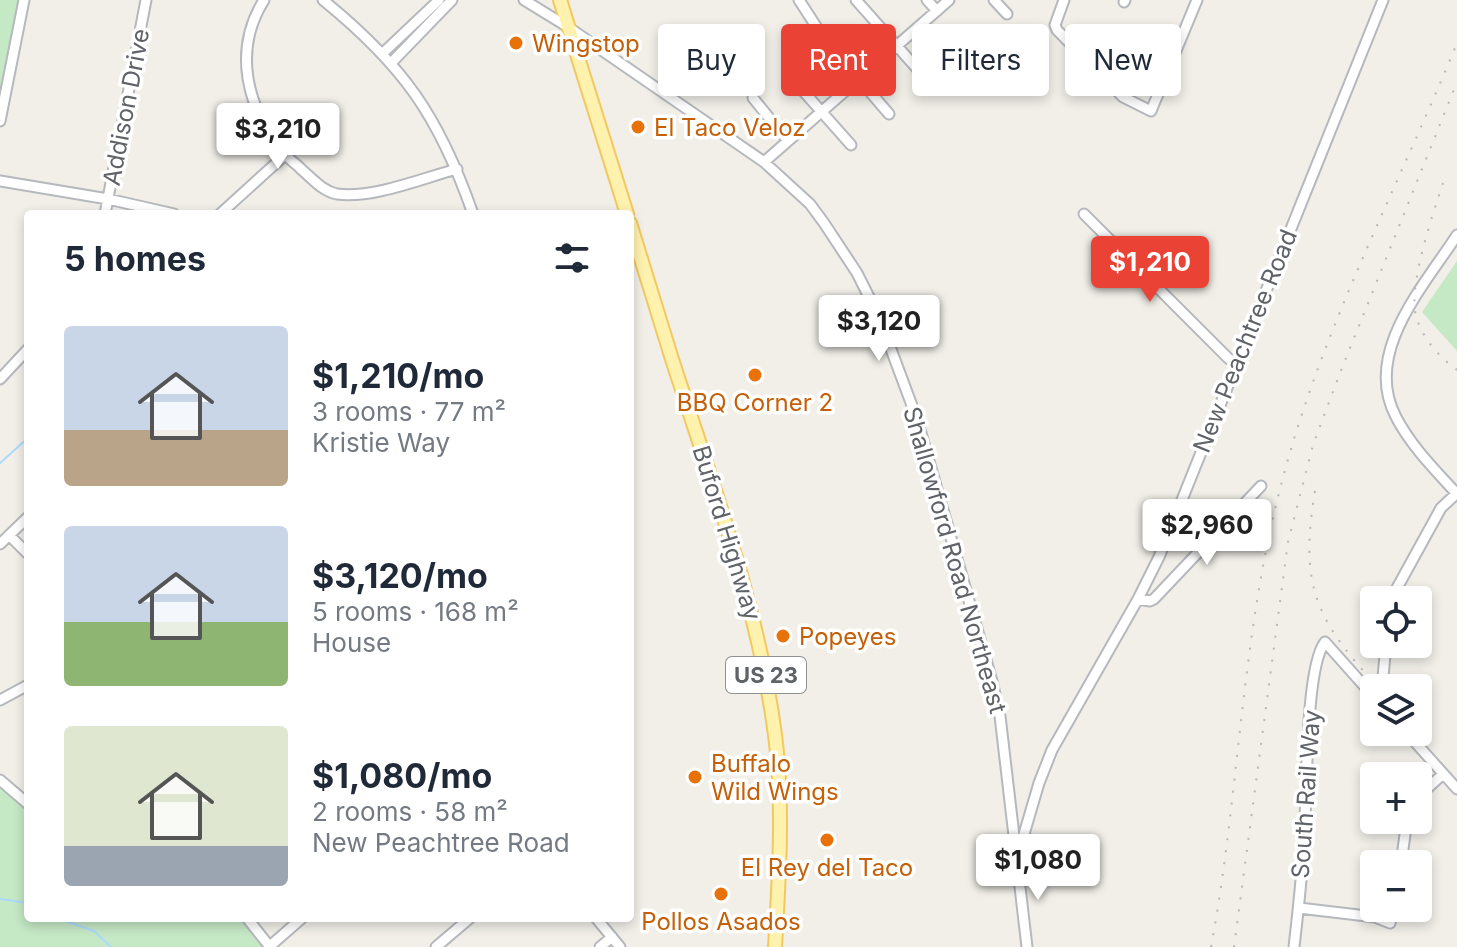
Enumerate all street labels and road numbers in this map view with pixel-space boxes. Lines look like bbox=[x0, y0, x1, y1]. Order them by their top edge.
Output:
street label: Addison Drive bbox=[97, 26, 155, 188]
street label: New Peachtree Road bbox=[1187, 225, 1303, 457]
street label: Shallowford Road Northeast bbox=[897, 403, 1013, 717]
street label: Buford Highway bbox=[687, 442, 767, 624]
road number: US 23 bbox=[726, 657, 806, 693]
street label: South Rail Way bbox=[1286, 709, 1326, 879]

